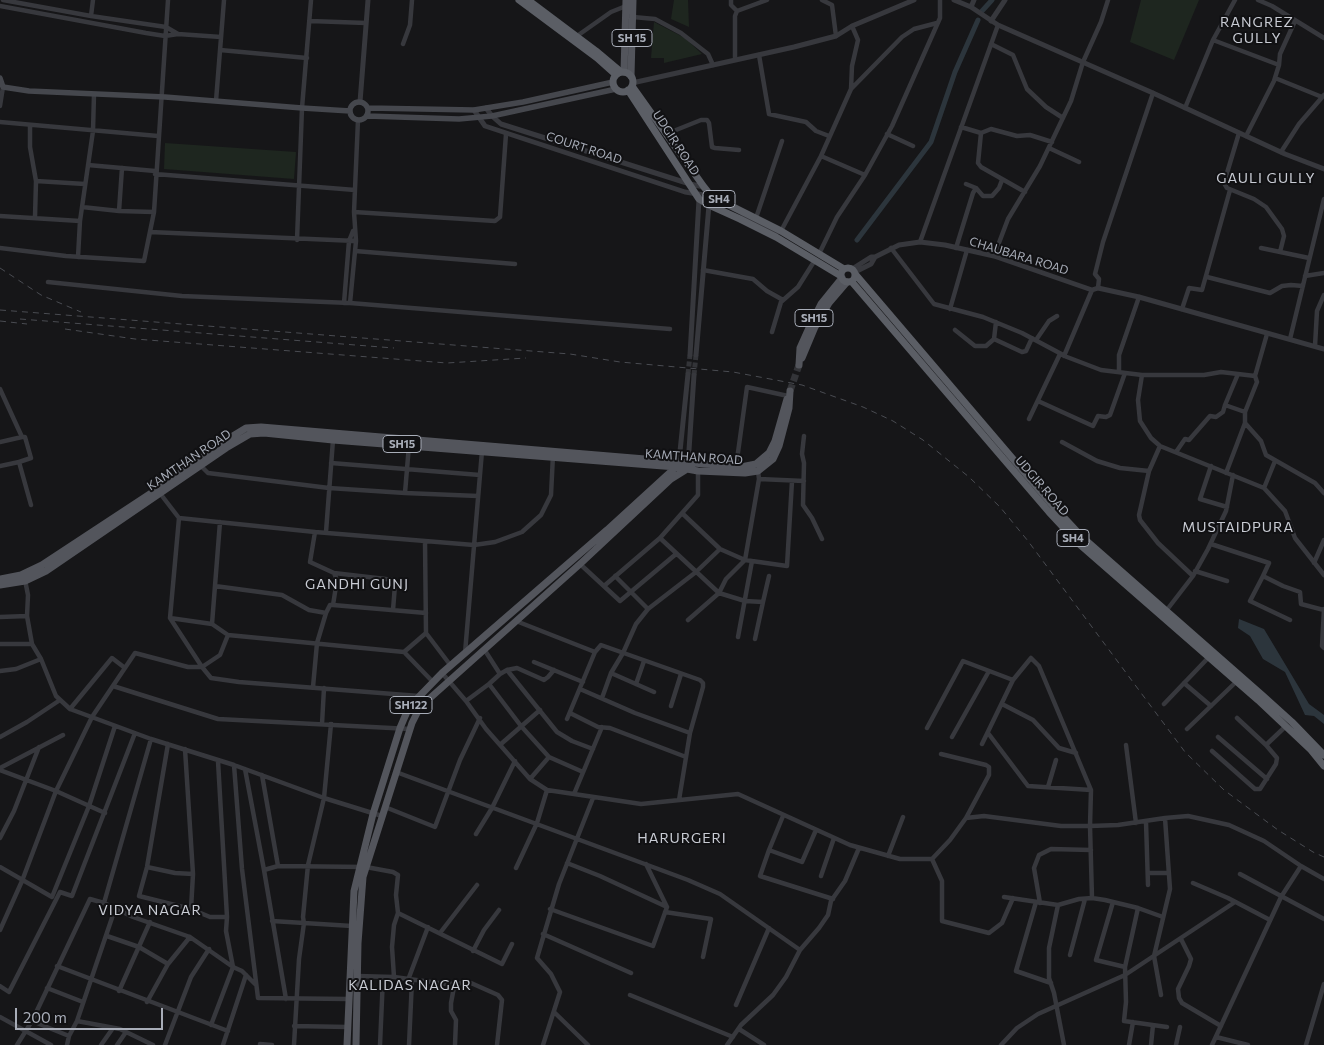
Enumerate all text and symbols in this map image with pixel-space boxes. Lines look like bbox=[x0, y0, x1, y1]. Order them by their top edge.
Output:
district label: RANGREZ GULLY bbox=[1219, 14, 1295, 46]
road number: SH 15 bbox=[612, 29, 652, 46]
street label: UDGIR ROAD bbox=[650, 108, 702, 178]
street label: COURT ROAD bbox=[544, 129, 624, 167]
district label: GAULI GULLY bbox=[1215, 170, 1317, 186]
road number: SH4 bbox=[703, 190, 735, 208]
street label: CHAUBARA ROAD bbox=[968, 234, 1070, 278]
road number: SH15 bbox=[795, 310, 833, 326]
street label: KAMTHAN ROAD bbox=[144, 427, 234, 493]
road number: SH15 bbox=[383, 436, 421, 452]
street label: KAMTHAN ROAD bbox=[645, 446, 743, 468]
street label: UDGIR ROAD bbox=[1012, 453, 1072, 519]
district label: MUSTAIDPURA bbox=[1181, 519, 1295, 535]
road number: SH4 bbox=[1057, 530, 1089, 546]
district label: GANDHI GUNJ bbox=[304, 576, 410, 592]
road number: SH122 bbox=[390, 696, 432, 714]
district label: HARURGERI bbox=[636, 830, 728, 846]
district label: VIDYA NAGAR bbox=[97, 902, 203, 918]
district label: KALIDAS NAGAR bbox=[347, 977, 473, 993]
scale bar bbox=[18, 998, 165, 1030]
text: 200 m bbox=[23, 1008, 67, 1026]

